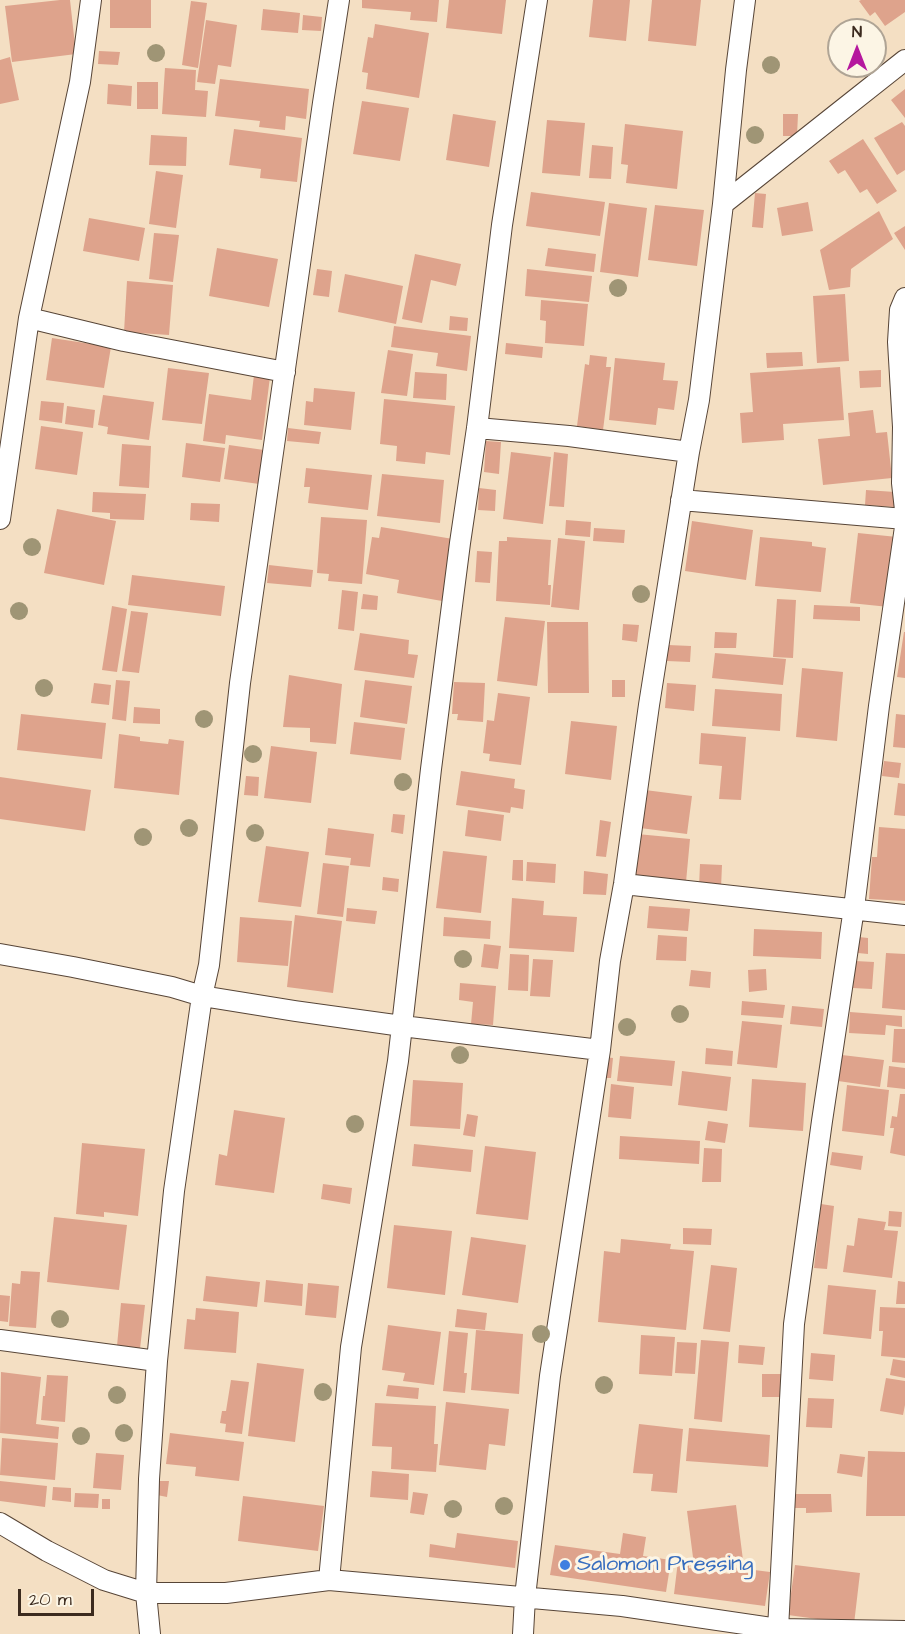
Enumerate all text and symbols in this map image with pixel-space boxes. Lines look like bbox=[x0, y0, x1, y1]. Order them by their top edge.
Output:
north arrow bbox=[827, 18, 887, 78]
text: N bbox=[852, 21, 862, 43]
place label: Salomon Pressing bbox=[577, 1552, 753, 1578]
marker: Salomon Pressing bbox=[558, 1558, 572, 1572]
scale bar bbox=[21, 1577, 98, 1615]
text: 20 m bbox=[29, 1587, 72, 1612]

